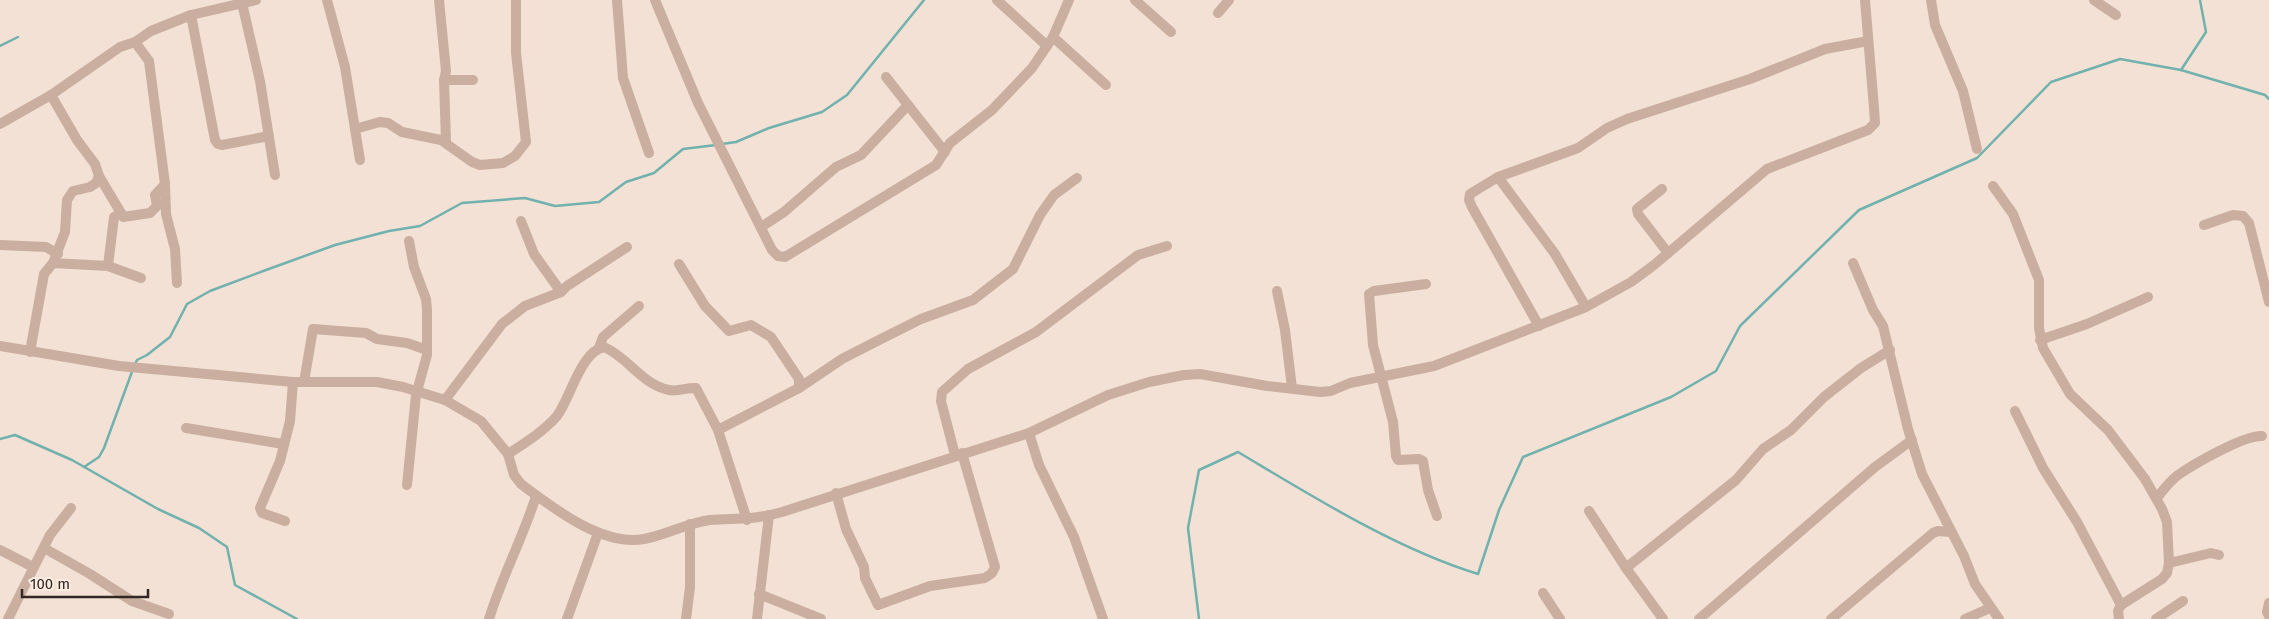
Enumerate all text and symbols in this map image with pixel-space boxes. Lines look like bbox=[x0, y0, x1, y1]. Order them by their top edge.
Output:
scale bar bbox=[22, 566, 149, 598]
text: 100 m bbox=[30, 575, 70, 593]

